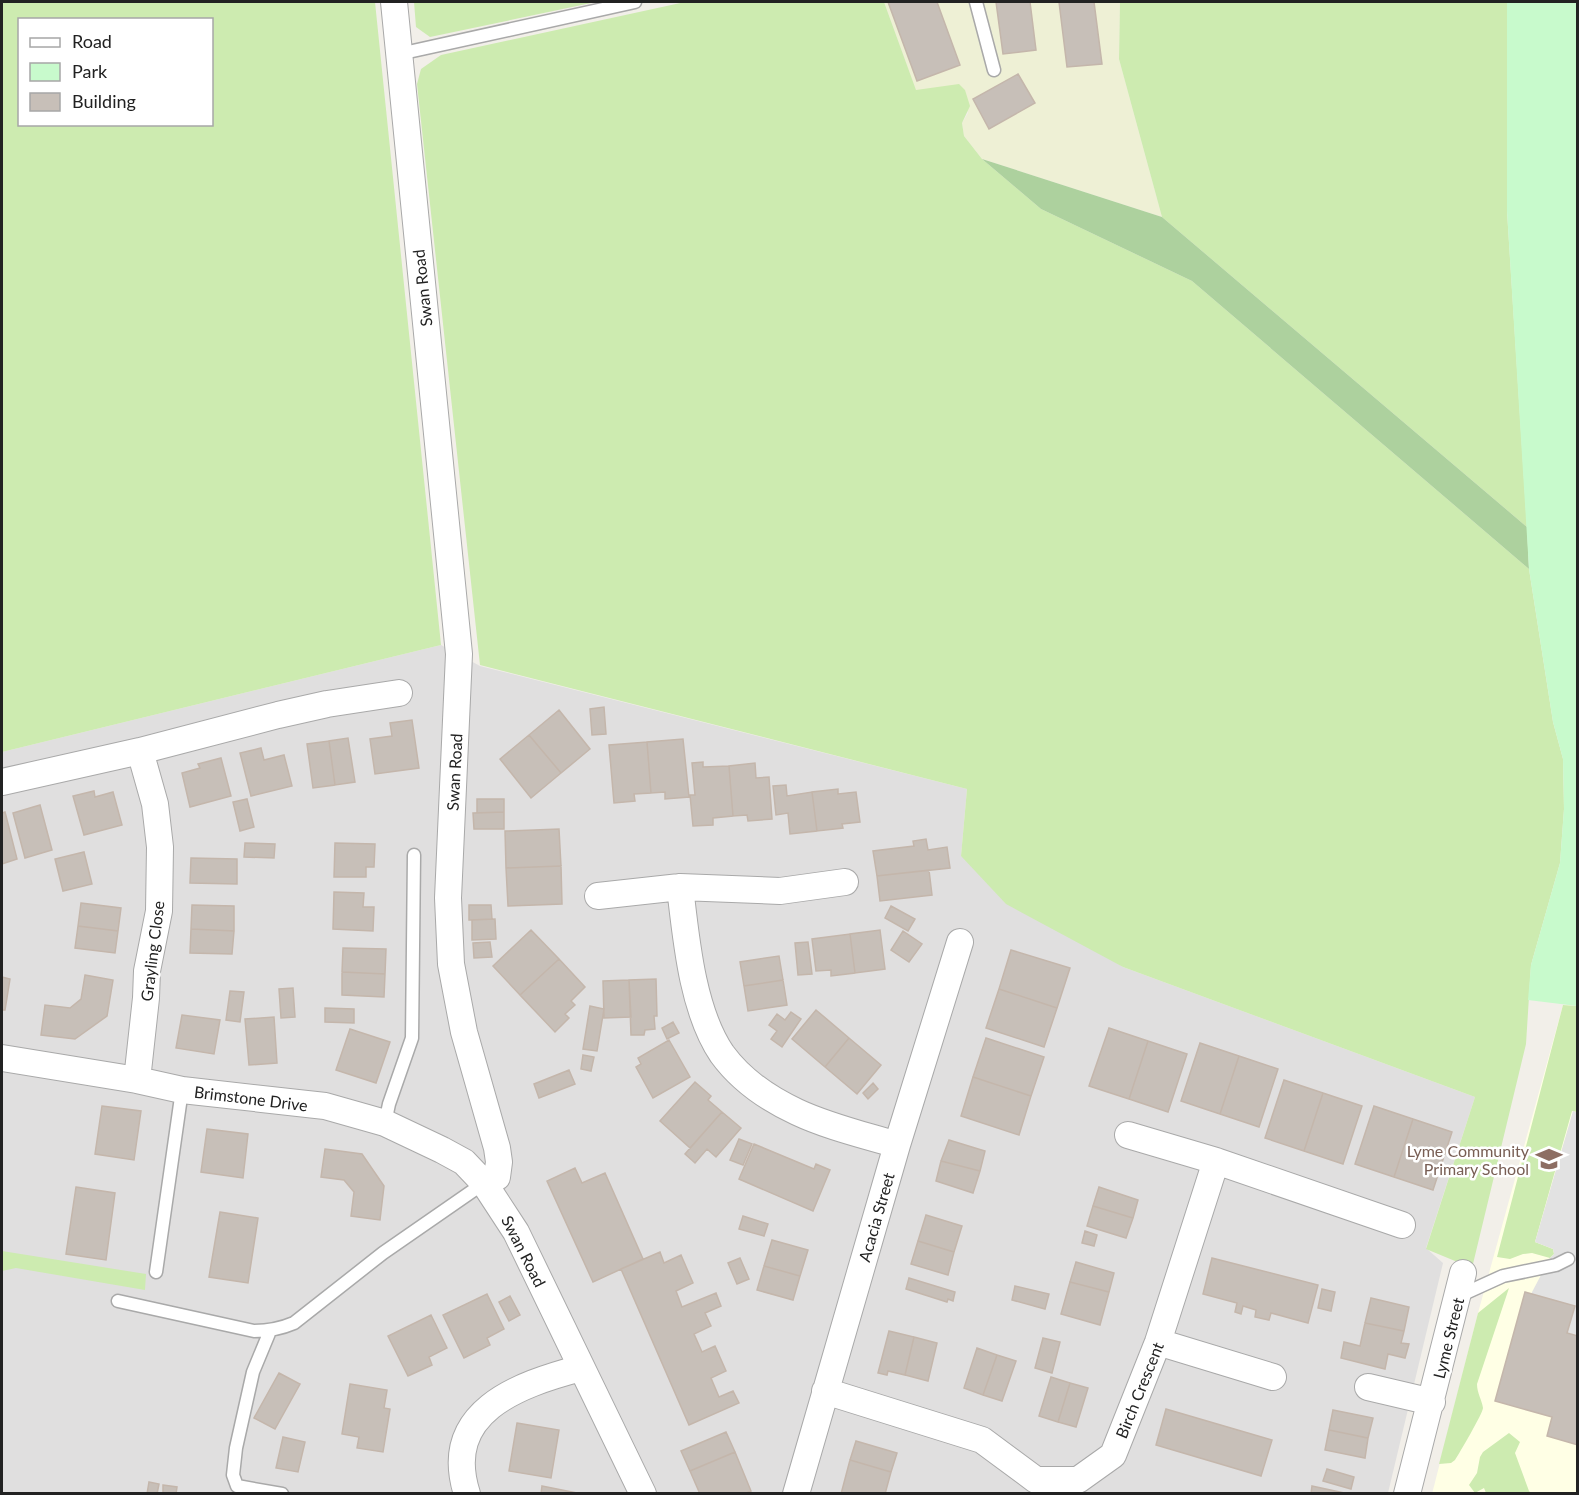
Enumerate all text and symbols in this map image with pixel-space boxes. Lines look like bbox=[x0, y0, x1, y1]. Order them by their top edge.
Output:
legend bbox=[18, 18, 213, 126]
text: Road bbox=[72, 30, 112, 52]
text: Park bbox=[72, 60, 108, 82]
text: Building bbox=[72, 90, 136, 112]
street label: Swan Road bbox=[409, 249, 435, 327]
street label: Swan Road bbox=[442, 733, 466, 811]
street label: Grayling Close bbox=[136, 900, 168, 1002]
street label: Brimstone Drive bbox=[193, 1082, 309, 1114]
place label: Lyme Community Primary School bbox=[1407, 1141, 1530, 1178]
school or university icon: Lyme Community Primary School bbox=[1534, 1144, 1564, 1174]
street label: Acacia Street bbox=[854, 1170, 898, 1264]
street label: Swan Road bbox=[498, 1212, 550, 1290]
street label: Lyme Street bbox=[1429, 1295, 1467, 1380]
street label: Birch Crescent bbox=[1111, 1339, 1167, 1441]

